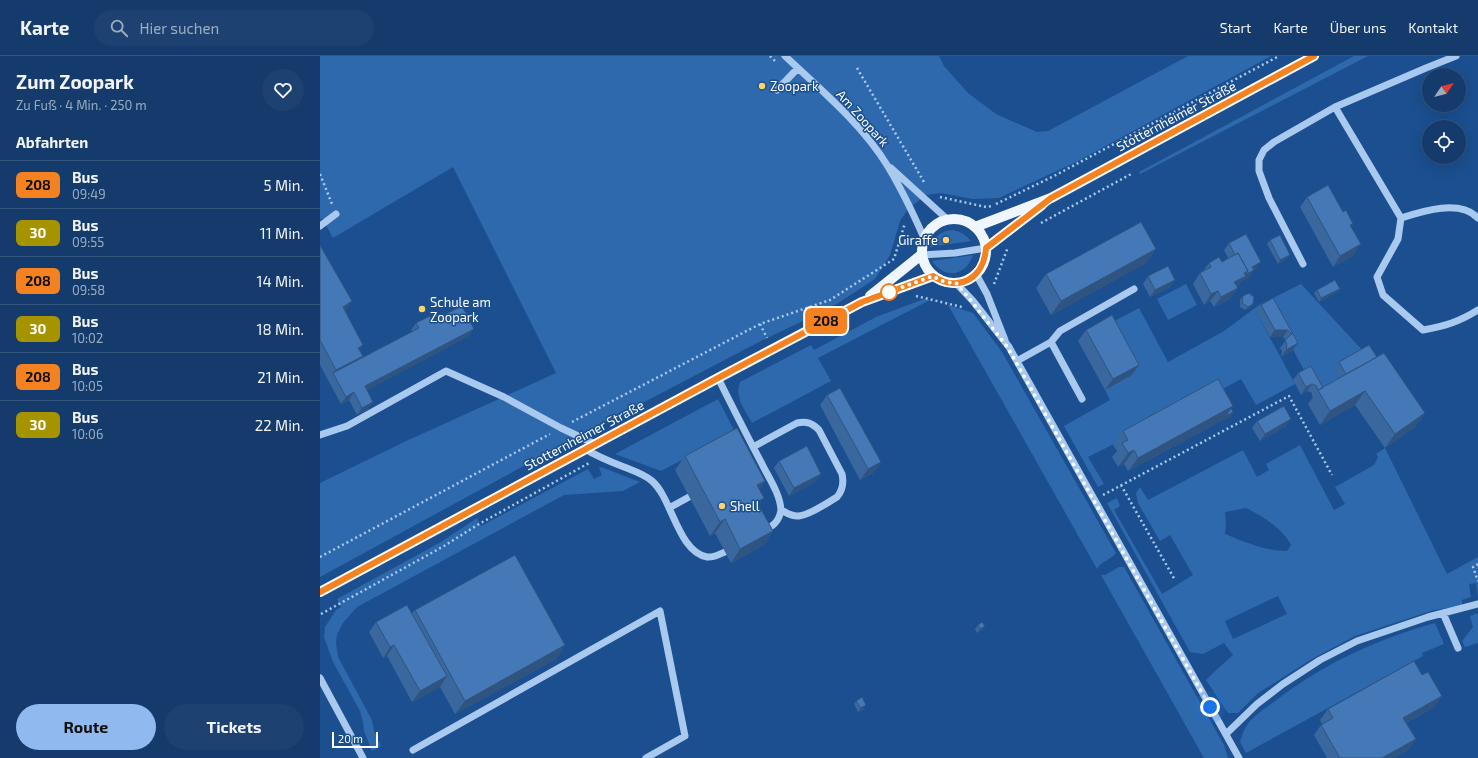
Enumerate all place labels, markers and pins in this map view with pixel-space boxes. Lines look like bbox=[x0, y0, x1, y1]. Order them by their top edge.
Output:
place label: Zoopark bbox=[770, 78, 819, 94]
marker: Zoopark bbox=[757, 81, 767, 91]
place label: Giraffe bbox=[898, 232, 938, 248]
marker: Giraffe bbox=[941, 235, 951, 245]
unlabelled marker bbox=[880, 283, 898, 301]
place label: Schule am Zoopark bbox=[430, 294, 491, 325]
marker: Schule am Zoopark bbox=[417, 304, 427, 314]
place label: Shell bbox=[730, 498, 760, 514]
marker: Shell bbox=[717, 501, 727, 511]

